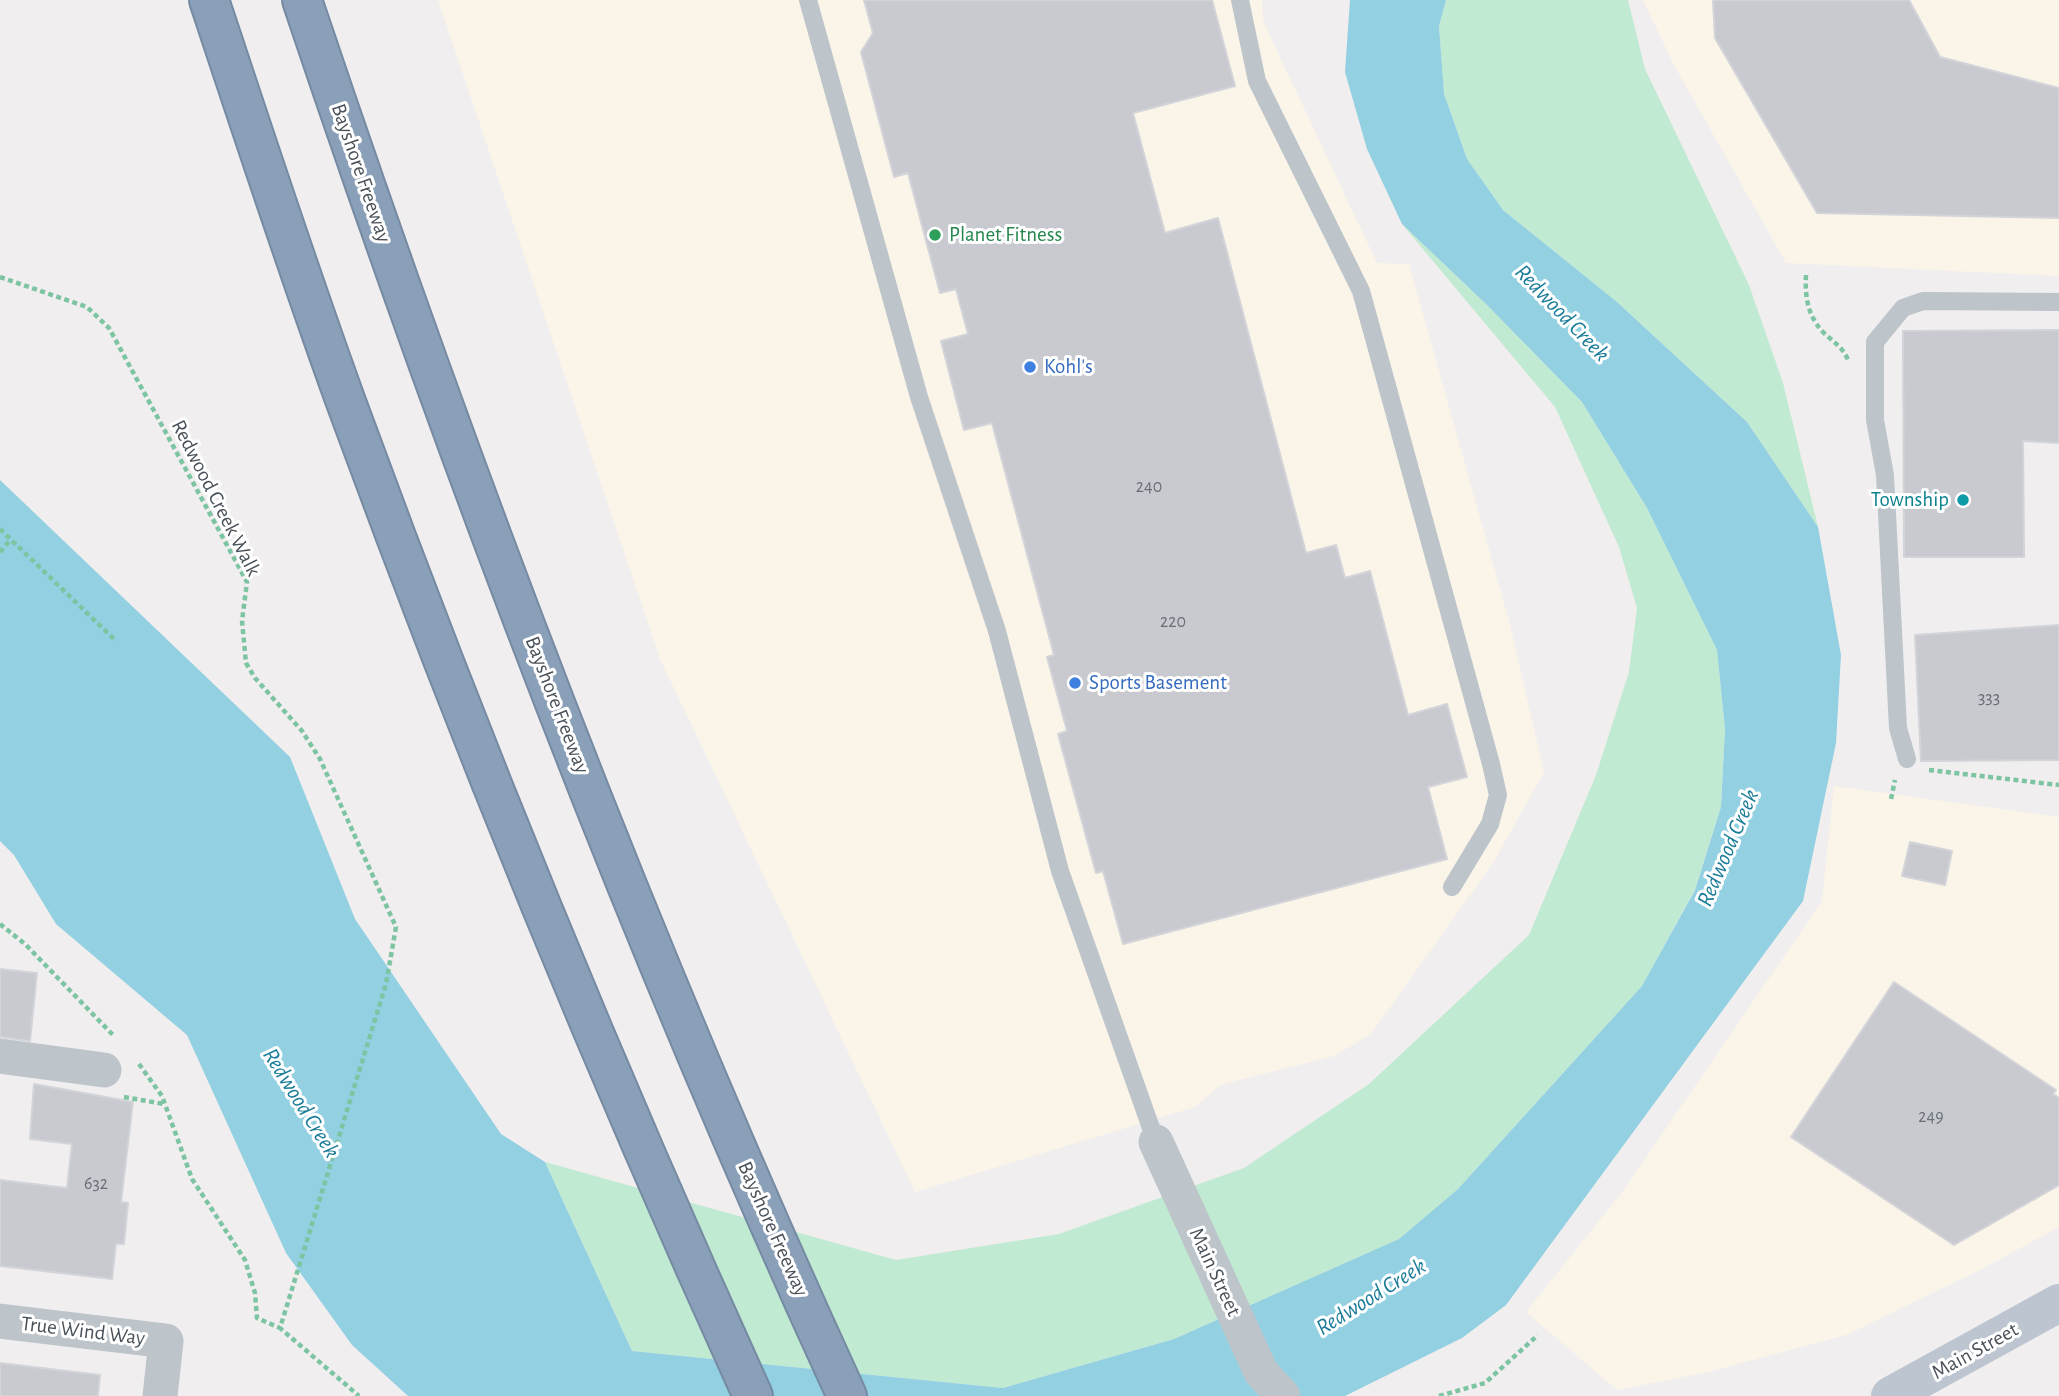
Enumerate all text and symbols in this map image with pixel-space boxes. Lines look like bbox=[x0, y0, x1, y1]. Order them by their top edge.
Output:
street label: Bayshore Freeway bbox=[325, 100, 397, 246]
place label: Planet Fitness bbox=[949, 222, 1062, 248]
marker: Planet Fitness bbox=[927, 227, 943, 243]
water label: Redwood Creek bbox=[1509, 259, 1615, 367]
place label: Kohl's bbox=[1044, 354, 1093, 380]
marker: Kohl's bbox=[1022, 359, 1038, 375]
street label: Redwood Creek Walk bbox=[166, 416, 266, 580]
house number: 240 bbox=[1136, 476, 1162, 498]
place label: Township bbox=[1871, 487, 1949, 513]
marker: Township bbox=[1955, 492, 1971, 508]
house number: 220 bbox=[1160, 611, 1186, 633]
street label: Bayshore Freeway bbox=[519, 633, 595, 777]
place label: Sports Basement bbox=[1089, 670, 1227, 696]
marker: Sports Basement bbox=[1067, 675, 1083, 691]
house number: 333 bbox=[1978, 687, 2000, 709]
water label: Redwood Creek bbox=[1691, 785, 1765, 911]
water label: Redwood Creek bbox=[256, 1043, 346, 1163]
house number: 249 bbox=[1918, 1106, 1944, 1128]
street label: Bayshore Freeway bbox=[732, 1158, 814, 1300]
house number: 632 bbox=[84, 1173, 108, 1195]
street label: Main Street bbox=[1184, 1224, 1246, 1320]
water label: Redwood Creek bbox=[1311, 1252, 1431, 1342]
street label: True Wind Way bbox=[20, 1311, 146, 1351]
street label: Main Street bbox=[1927, 1317, 2023, 1385]

